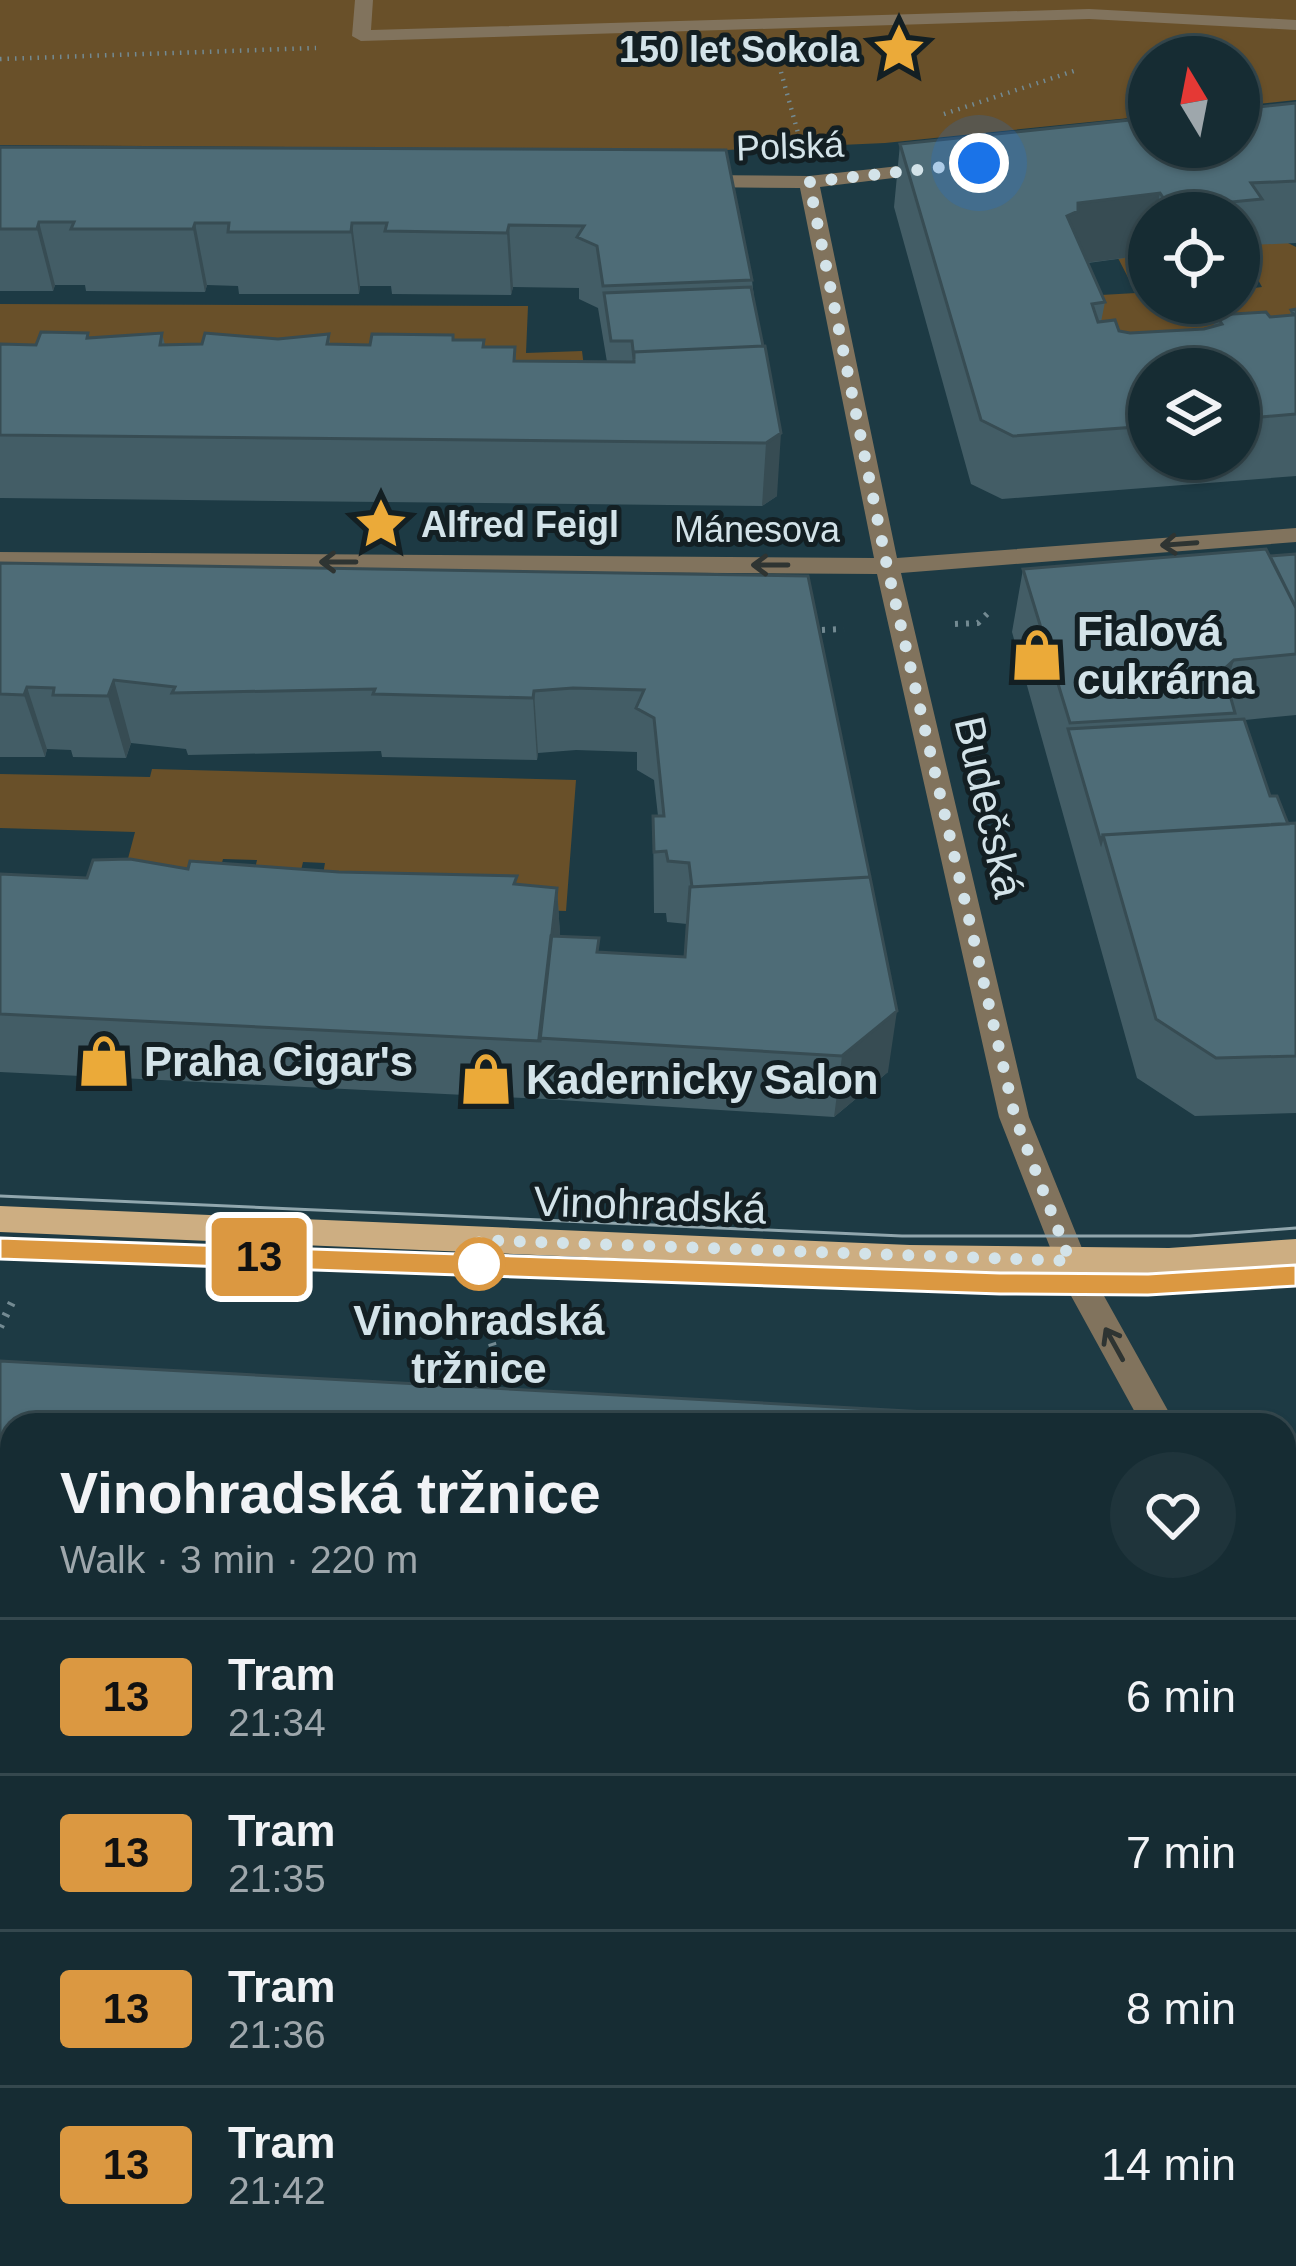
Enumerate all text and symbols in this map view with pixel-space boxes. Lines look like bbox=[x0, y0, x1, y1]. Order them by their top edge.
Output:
place icon: 150 let Sokola bbox=[870, 20, 928, 78]
place label: 150 let Sokola bbox=[619, 29, 860, 70]
north arrow bbox=[1128, 36, 1260, 168]
map controls bbox=[1128, 36, 1260, 480]
street label: Polská bbox=[735, 124, 846, 168]
your location bbox=[949, 133, 1009, 193]
button: locate bbox=[1128, 192, 1260, 324]
button: layers bbox=[1128, 348, 1260, 480]
place icon: Alfred Feigl bbox=[352, 495, 410, 553]
place label: Alfred Feigl bbox=[421, 504, 619, 545]
street label: Mánesova bbox=[674, 509, 841, 550]
one-way arrow bbox=[1160, 532, 1199, 555]
one-way arrow bbox=[319, 551, 358, 573]
one-way arrow bbox=[751, 554, 790, 576]
place label: Fialová cukrárna bbox=[1077, 608, 1255, 703]
shop icon: Fialová cukrárna bbox=[1008, 626, 1066, 684]
street label: Budečská bbox=[945, 712, 1033, 903]
shop icon: Praha Cigar's bbox=[75, 1032, 133, 1090]
place label: Praha Cigar's bbox=[144, 1038, 413, 1085]
shop icon: Kadernicky Salon bbox=[457, 1050, 515, 1108]
place label: Kadernicky Salon bbox=[526, 1056, 878, 1103]
street label: Vinohradská bbox=[533, 1177, 768, 1233]
line badge: 13 bbox=[205, 1218, 313, 1296]
text: 13 bbox=[236, 1233, 282, 1280]
marker: Vinohradská tržnice bbox=[454, 1239, 504, 1289]
place label: Vinohradská tržnice bbox=[353, 1297, 605, 1392]
one-way arrow bbox=[1101, 1327, 1125, 1362]
button: heart bbox=[1110, 1452, 1236, 1578]
text: Vinohradská tržnice bbox=[60, 1461, 601, 1525]
text: Walk · 3 min · 220 m bbox=[60, 1538, 418, 1581]
text: Tram bbox=[228, 1649, 336, 1700]
text: 6 min bbox=[1126, 1671, 1236, 1722]
text: 13 bbox=[103, 1673, 149, 1720]
text: 21:34 bbox=[228, 1701, 326, 1744]
text: Tram bbox=[228, 1805, 336, 1856]
text: 7 min bbox=[1126, 1827, 1236, 1878]
text: 13 bbox=[103, 1829, 149, 1876]
text: 21:35 bbox=[228, 1857, 326, 1900]
text: Tram bbox=[228, 1961, 336, 2012]
text: 8 min bbox=[1126, 1983, 1236, 2034]
text: 13 bbox=[103, 1985, 149, 2032]
text: 21:36 bbox=[228, 2013, 326, 2056]
text: Tram bbox=[228, 2117, 336, 2168]
text: 14 min bbox=[1101, 2139, 1236, 2190]
text: 13 bbox=[103, 2141, 149, 2188]
text: 21:42 bbox=[228, 2169, 326, 2212]

